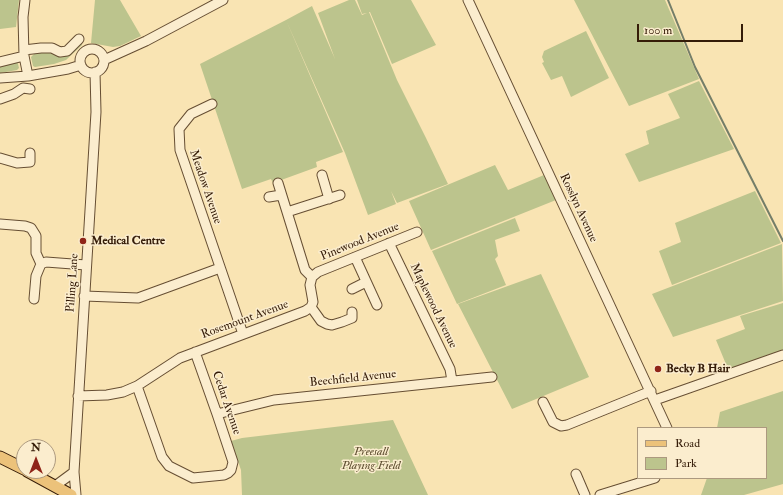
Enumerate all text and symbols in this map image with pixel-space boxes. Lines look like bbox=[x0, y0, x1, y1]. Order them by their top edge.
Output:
scale bar bbox=[639, 16, 745, 42]
text: 100 m bbox=[644, 23, 672, 38]
street label: Meadow Avenue bbox=[186, 148, 224, 226]
street label: Rosslyn Avenue bbox=[556, 171, 600, 245]
street label: Pinewood Avenue bbox=[319, 220, 401, 264]
place label: Medical Centre bbox=[91, 234, 165, 248]
marker: Medical Centre bbox=[78, 236, 88, 246]
street label: Pilling Lane bbox=[64, 253, 82, 313]
street label: Maplewood Avenue bbox=[406, 261, 460, 351]
street label: Rosemount Avenue bbox=[199, 298, 291, 342]
place label: Becky B Hair bbox=[666, 362, 730, 376]
marker: Becky B Hair bbox=[653, 364, 663, 374]
street label: Beechfield Avenue bbox=[309, 367, 397, 391]
street label: Cedar Avenue bbox=[208, 369, 244, 437]
legend bbox=[637, 427, 767, 479]
text: Road bbox=[675, 436, 700, 451]
north arrow bbox=[16, 439, 56, 479]
text: N bbox=[31, 441, 41, 454]
park label: Preesall Playing Field bbox=[341, 445, 401, 473]
text: Park bbox=[675, 456, 697, 471]

